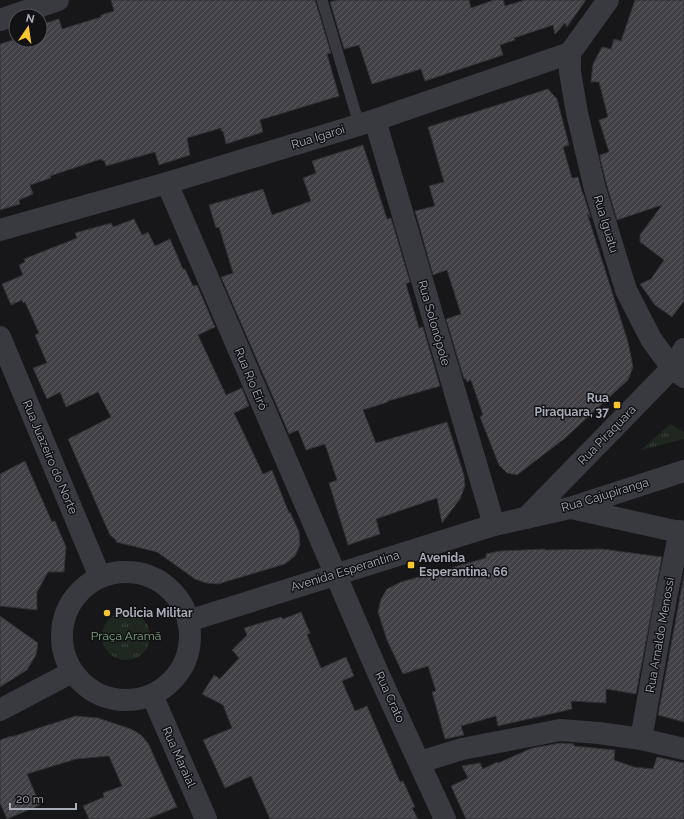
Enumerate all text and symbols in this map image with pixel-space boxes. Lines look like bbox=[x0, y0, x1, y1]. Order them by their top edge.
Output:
north arrow bbox=[8, 8, 48, 48]
text: N bbox=[25, 11, 36, 26]
street label: Rua Igaroi bbox=[290, 122, 346, 152]
street label: Rua Iguatu bbox=[591, 193, 621, 255]
street label: Rua Solonópole bbox=[415, 279, 453, 367]
street label: Rua Rio Eiró bbox=[232, 346, 270, 412]
place label: Rua Piraquara, 37 bbox=[534, 391, 609, 419]
street label: Rua Juazeiro do Norte bbox=[20, 398, 80, 516]
marker: Rua Piraquara, 37 bbox=[612, 400, 622, 410]
street label: Rua Piraquara bbox=[575, 402, 639, 468]
street label: Rua Cajupiranga bbox=[560, 475, 650, 515]
street label: Avenida Esperantina bbox=[289, 548, 401, 594]
place label: Avenida Esperantina, 66 bbox=[419, 551, 508, 579]
marker: Avenida Esperantina, 66 bbox=[406, 560, 416, 570]
street label: Rua Arnaldo Menossi bbox=[643, 576, 677, 694]
place label: Policia Militar bbox=[115, 606, 193, 620]
marker: Policia Militar bbox=[102, 608, 112, 618]
park label: Praça Aramã bbox=[91, 629, 161, 643]
street label: Rua Crato bbox=[372, 669, 408, 725]
street label: Rua Maraial bbox=[159, 725, 199, 790]
scale bar bbox=[10, 785, 76, 811]
text: 20 m bbox=[16, 792, 44, 806]

